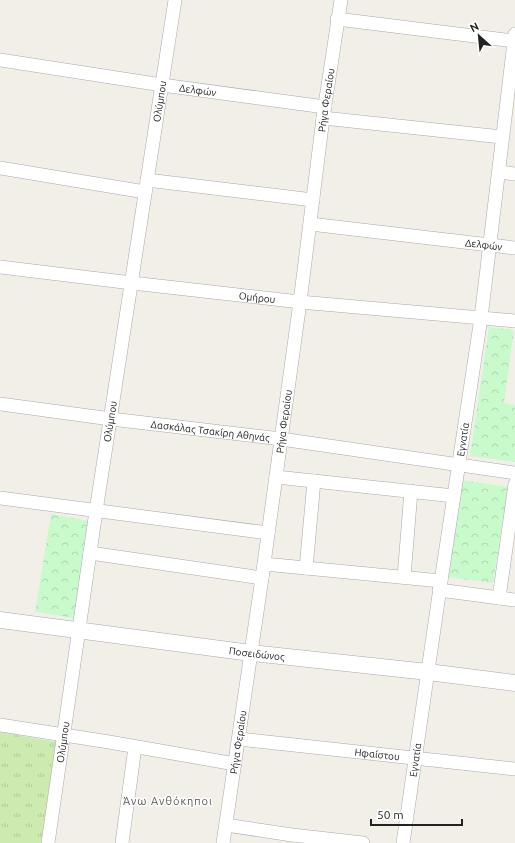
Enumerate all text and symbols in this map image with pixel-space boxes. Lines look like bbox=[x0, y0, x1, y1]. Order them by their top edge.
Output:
north arrow bbox=[459, 16, 499, 56]
text: N bbox=[468, 20, 481, 34]
street label: Ρήγα Φεραίου bbox=[316, 67, 337, 133]
street label: Ολύμπου bbox=[151, 80, 168, 123]
street label: Δελφών bbox=[178, 82, 217, 98]
street label: Δελφών bbox=[465, 237, 503, 253]
street label: Ομήρου bbox=[238, 290, 276, 305]
street label: Ρήγα Φεραίου bbox=[274, 389, 294, 454]
street label: Ολύμπου bbox=[102, 400, 119, 443]
street label: Δασκάλας Τσακίρη Αθηνάς bbox=[150, 419, 271, 444]
street label: Εγνατία bbox=[455, 422, 471, 457]
street label: Ποσειδώνος bbox=[228, 645, 286, 663]
street label: Ρήγα Φεραίου bbox=[228, 709, 248, 775]
street label: Ολύμπου bbox=[55, 721, 72, 763]
street label: Εγνατία bbox=[408, 742, 423, 778]
street label: Ηφαίστου bbox=[354, 747, 400, 762]
district label: Άνω Ανθόκηποι bbox=[123, 795, 213, 807]
scale bar bbox=[371, 801, 462, 827]
text: 50 m bbox=[377, 808, 404, 821]

